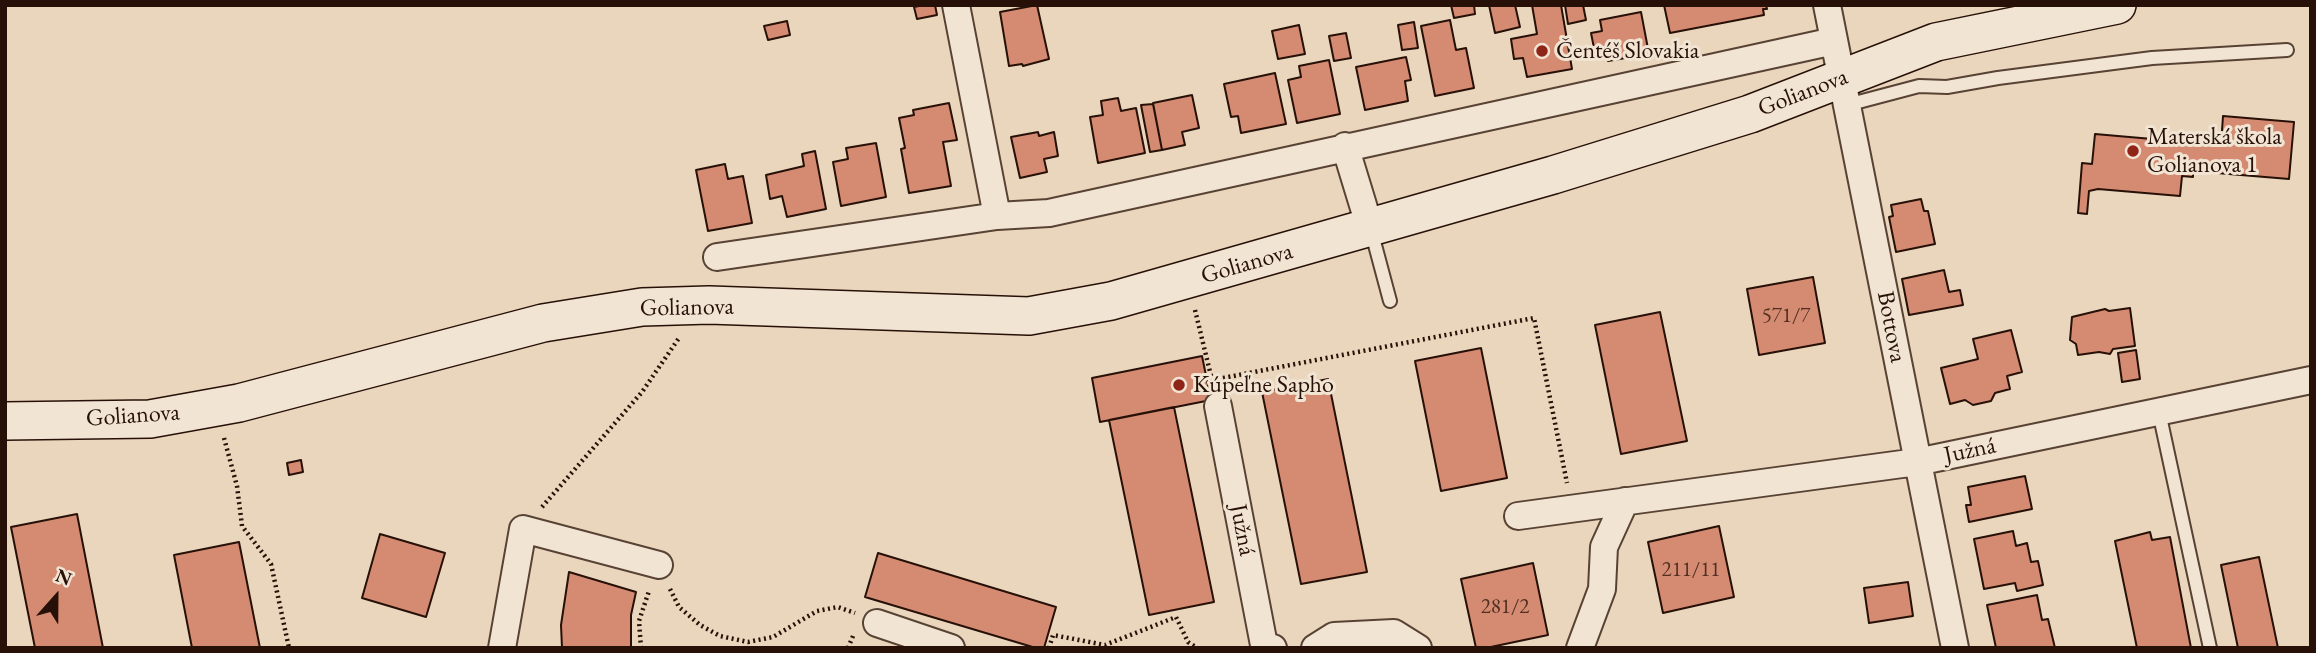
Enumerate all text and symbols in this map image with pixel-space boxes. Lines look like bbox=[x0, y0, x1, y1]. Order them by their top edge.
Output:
place label: Čentéš Slovakia bbox=[1556, 37, 1699, 65]
marker: Čentéš Slovakia bbox=[1534, 43, 1550, 59]
street label: Golianova bbox=[1754, 63, 1852, 123]
place label: Materská škola Golianova 1 bbox=[2147, 123, 2282, 179]
marker: Materská škola Golianova 1 bbox=[2125, 143, 2141, 159]
street label: Golianova bbox=[1198, 237, 1296, 291]
street label: Bottova bbox=[1870, 289, 1912, 365]
street label: Golianova bbox=[640, 293, 734, 323]
house number: 571/7 bbox=[1762, 303, 1810, 329]
place label: Kúpeľne Sapho bbox=[1193, 371, 1334, 399]
marker: Kúpeľne Sapho bbox=[1171, 377, 1187, 393]
street label: Golianova bbox=[85, 398, 181, 434]
street label: Južná bbox=[1942, 431, 1998, 471]
street label: Južná bbox=[1223, 502, 1261, 558]
house number: 211/11 bbox=[1662, 557, 1720, 583]
north arrow bbox=[21, 562, 91, 632]
text: N bbox=[52, 563, 75, 591]
house number: 281/2 bbox=[1481, 594, 1529, 620]

